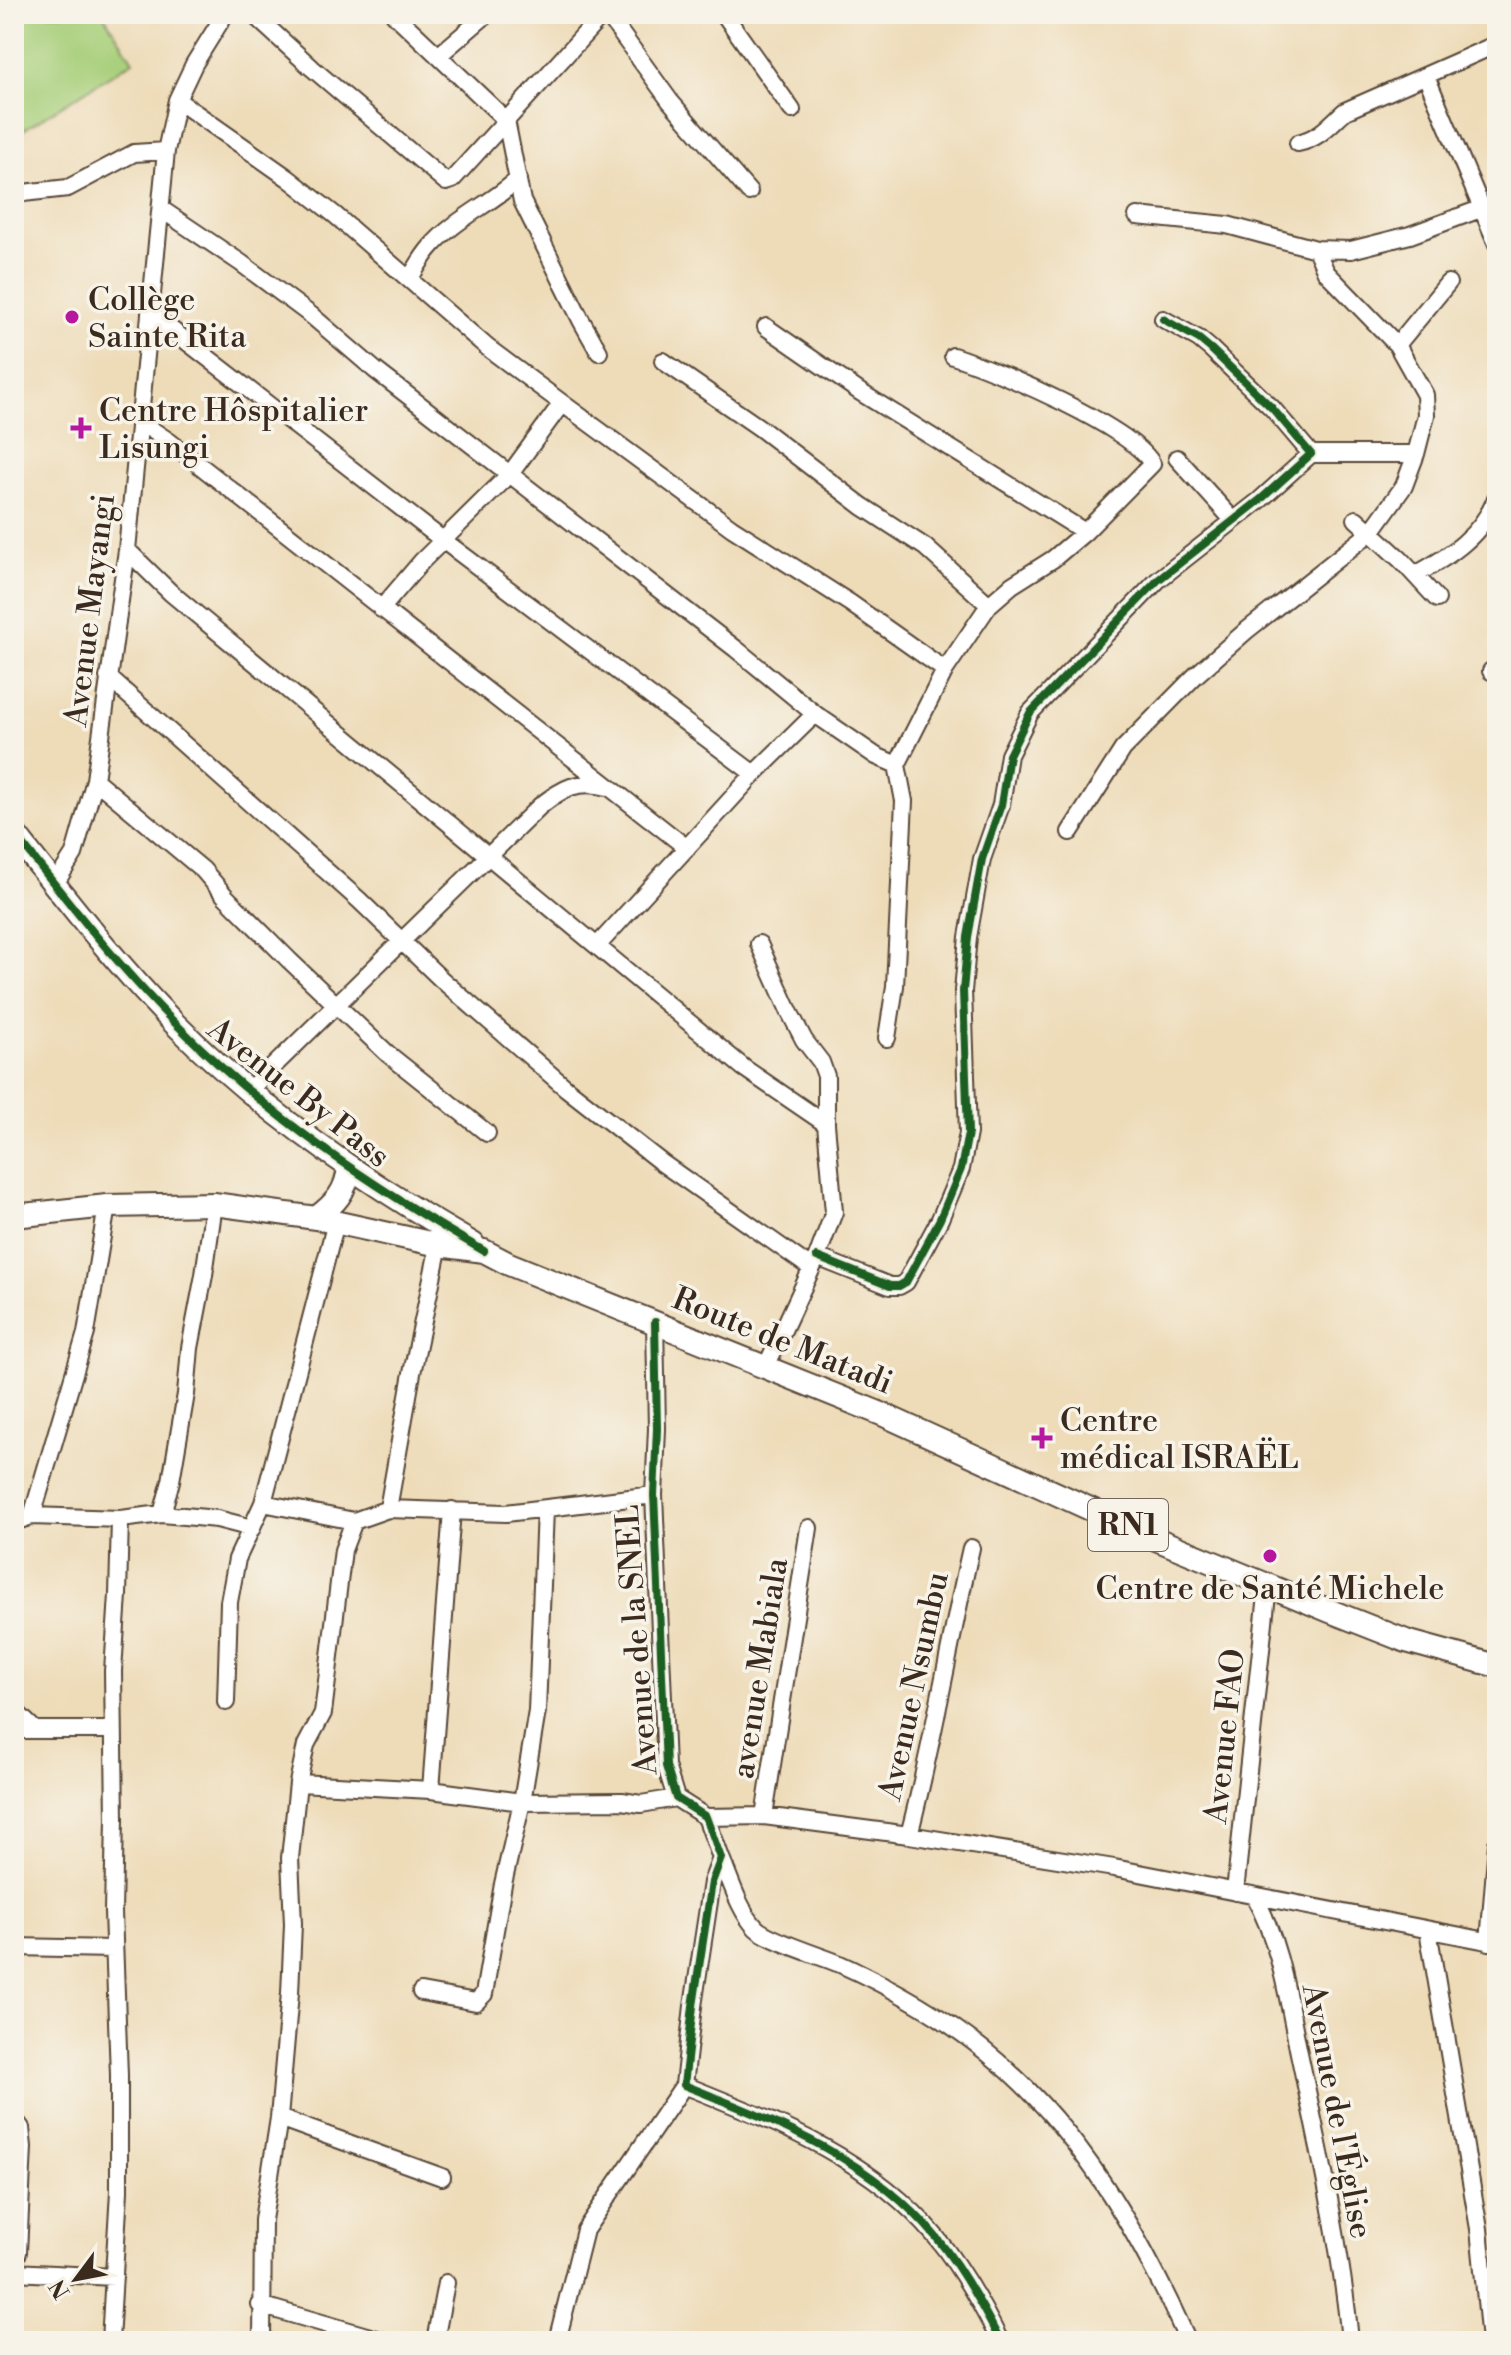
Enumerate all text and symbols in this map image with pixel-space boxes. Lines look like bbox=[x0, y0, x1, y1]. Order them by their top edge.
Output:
place label: Collège Sainte Rita bbox=[88, 280, 247, 357]
marker: Collège Sainte Rita bbox=[63, 308, 81, 326]
place label: Centre Hôspitalier Lisungi bbox=[99, 391, 368, 468]
marker: Centre Hôspitalier Lisungi bbox=[70, 417, 92, 439]
street label: Avenue Mayangi bbox=[56, 491, 124, 730]
street label: Avenue By Pass bbox=[198, 1009, 398, 1176]
street label: Route de Matadi bbox=[667, 1279, 899, 1403]
place label: Centre médical ISRAËL bbox=[1060, 1401, 1299, 1478]
marker: Centre médical ISRAËL bbox=[1031, 1427, 1053, 1449]
road number: RN1 bbox=[1088, 1499, 1168, 1551]
street label: Avenue de la SNEL bbox=[608, 1503, 666, 1777]
marker: Centre de Santé Michele bbox=[1261, 1547, 1279, 1565]
street label: avenue Mabiala bbox=[723, 1554, 797, 1781]
street label: Avenue Nsumbu bbox=[870, 1568, 958, 1805]
place label: Centre de Santé Michele bbox=[1096, 1569, 1444, 1609]
street label: Avenue FAO bbox=[1196, 1647, 1254, 1827]
street label: Avenue de l'Église bbox=[1293, 1979, 1383, 2242]
north arrow bbox=[36, 2239, 116, 2319]
text: N bbox=[44, 2274, 76, 2303]

